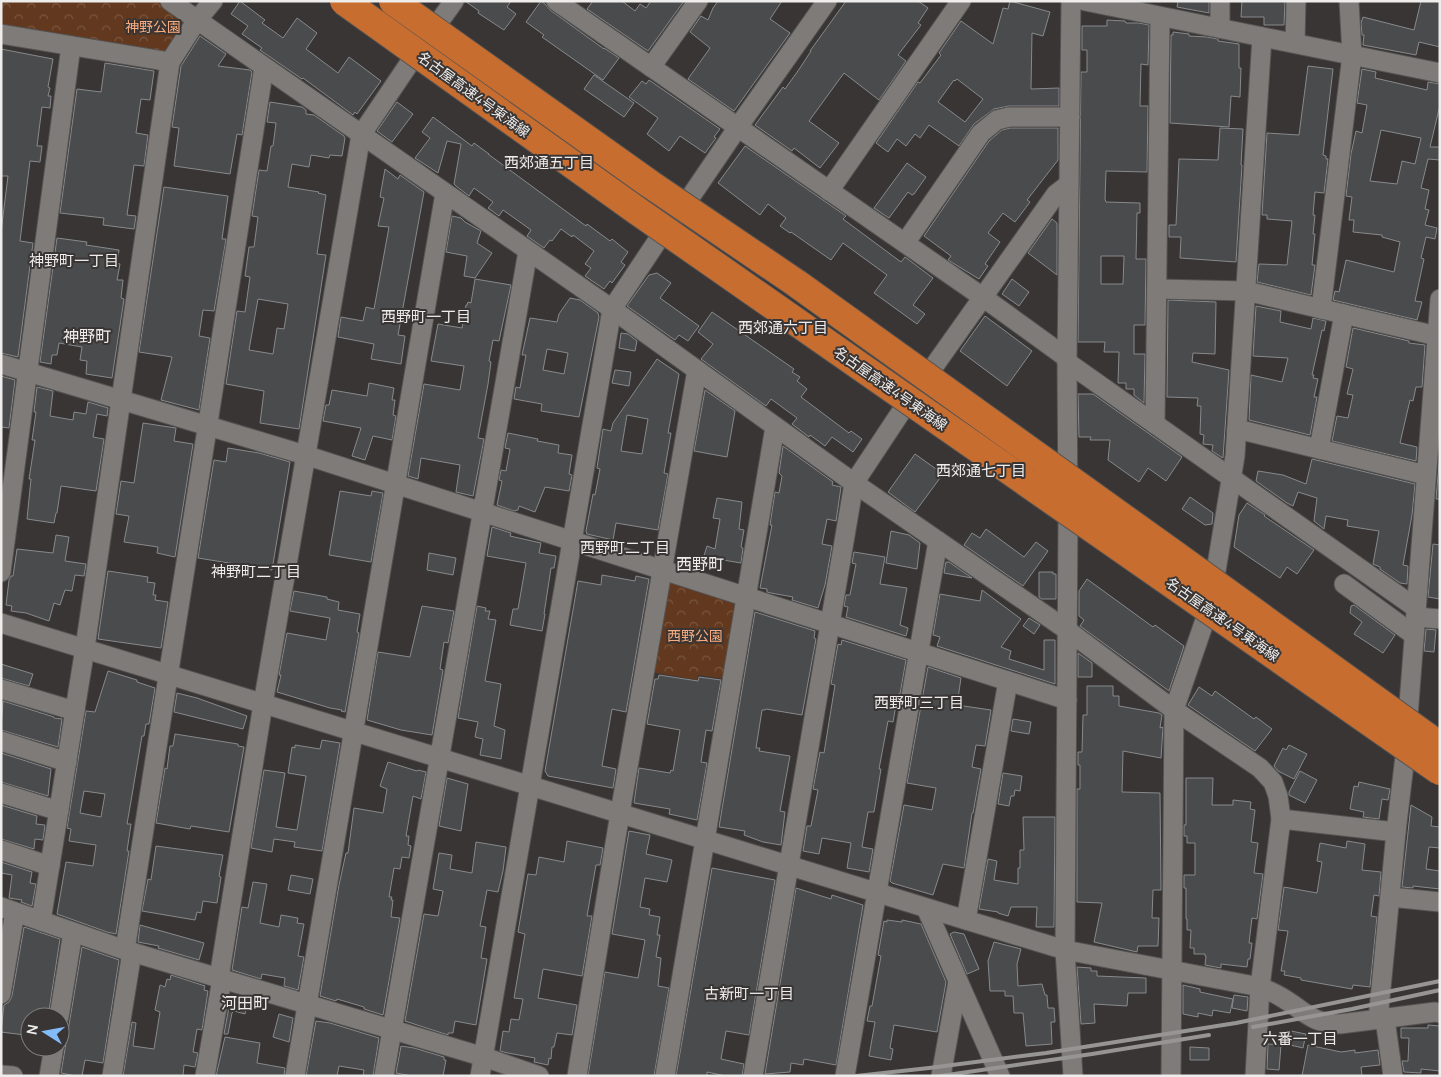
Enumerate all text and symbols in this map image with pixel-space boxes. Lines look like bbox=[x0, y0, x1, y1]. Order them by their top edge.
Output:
park label: 神野公園 bbox=[125, 17, 181, 36]
street label: 名古屋高速4号東海線 bbox=[414, 47, 534, 141]
district label: 西郊通五丁目 bbox=[504, 152, 594, 173]
district label: 神野町一丁目 bbox=[29, 250, 119, 271]
district label: 西野町一丁目 bbox=[381, 306, 471, 327]
district label: 西郊通六丁目 bbox=[738, 317, 828, 338]
district label: 神野町 bbox=[63, 325, 111, 347]
street label: 名古屋高速4号東海線 bbox=[831, 342, 951, 434]
district label: 西郊通七丁目 bbox=[936, 460, 1026, 481]
district label: 西野町二丁目 bbox=[580, 537, 670, 558]
district label: 西野町 bbox=[676, 553, 724, 575]
district label: 神野町二丁目 bbox=[211, 561, 301, 582]
street label: 名古屋高速4号東海線 bbox=[1163, 573, 1283, 665]
park label: 西野公園 bbox=[667, 626, 723, 645]
district label: 西野町三丁目 bbox=[874, 692, 964, 713]
district label: 古新町一丁目 bbox=[704, 983, 794, 1004]
district label: 河田町 bbox=[221, 992, 269, 1014]
north arrow bbox=[20, 1007, 70, 1057]
text: N bbox=[21, 1023, 42, 1036]
district label: 六番一丁目 bbox=[1262, 1028, 1338, 1049]

